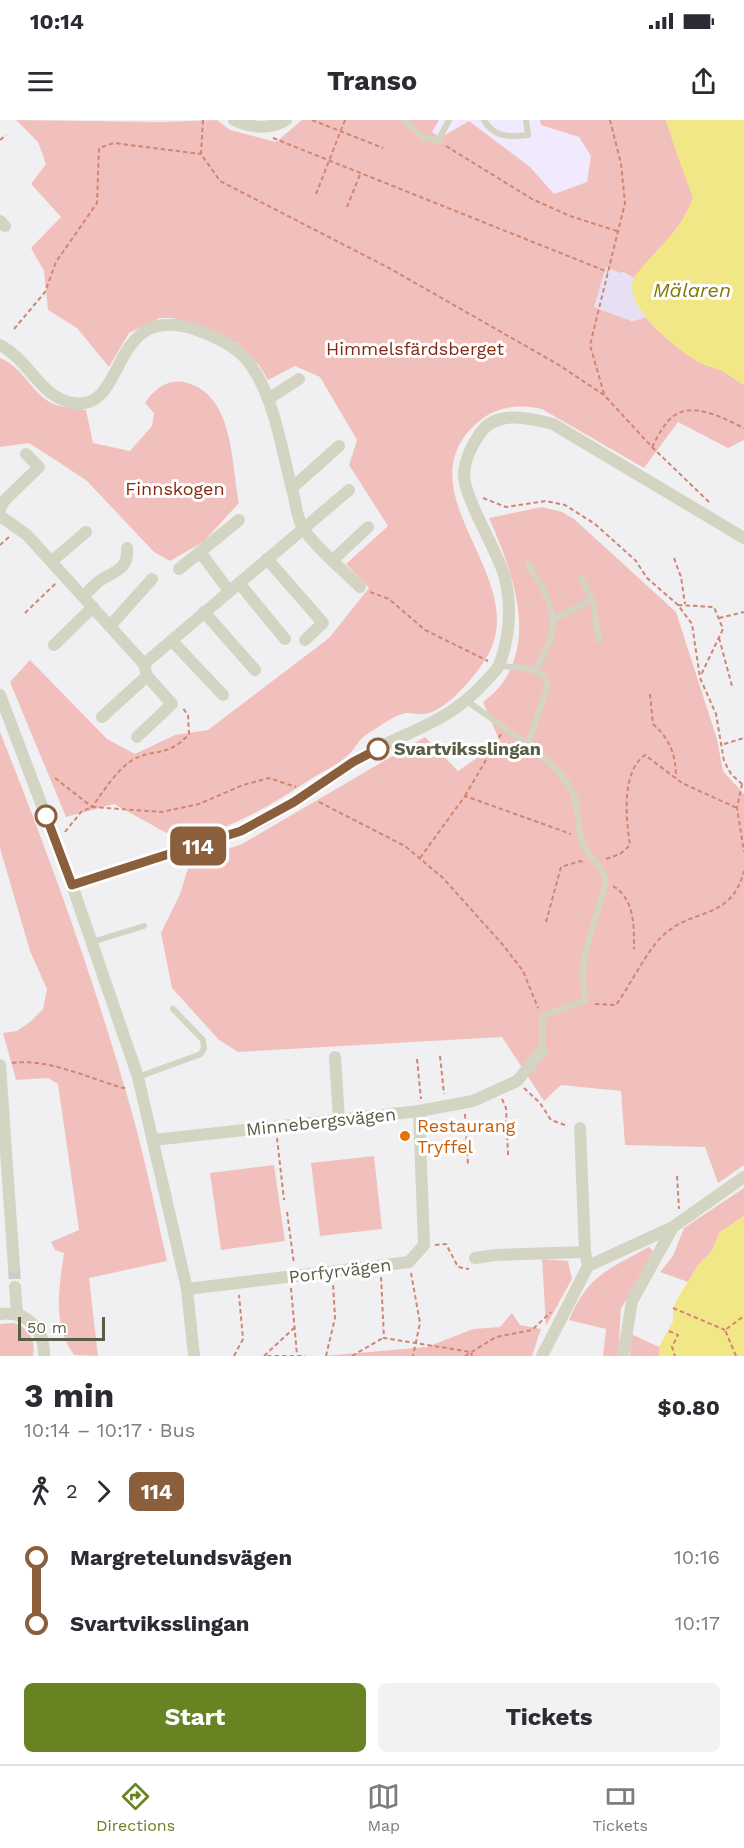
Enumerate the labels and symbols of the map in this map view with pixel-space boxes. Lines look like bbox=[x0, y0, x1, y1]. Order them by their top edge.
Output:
water label: Mälaren bbox=[653, 278, 731, 302]
park label: Himmelsfärdsberget bbox=[326, 338, 504, 359]
park label: Finnskogen bbox=[125, 478, 225, 499]
marker: Svartviksslingan bbox=[367, 738, 389, 760]
place label: Svartviksslingan bbox=[394, 738, 541, 759]
unlabelled marker bbox=[35, 805, 57, 827]
line badge: 114 bbox=[164, 826, 232, 866]
street label: Minnebergsvägen bbox=[245, 1103, 397, 1140]
place label: Restaurang Tryffel bbox=[417, 1115, 516, 1157]
marker: Restaurang Tryffel bbox=[398, 1129, 412, 1143]
street label: Porfyrvägen bbox=[287, 1254, 392, 1287]
scale bar bbox=[18, 1314, 105, 1342]

